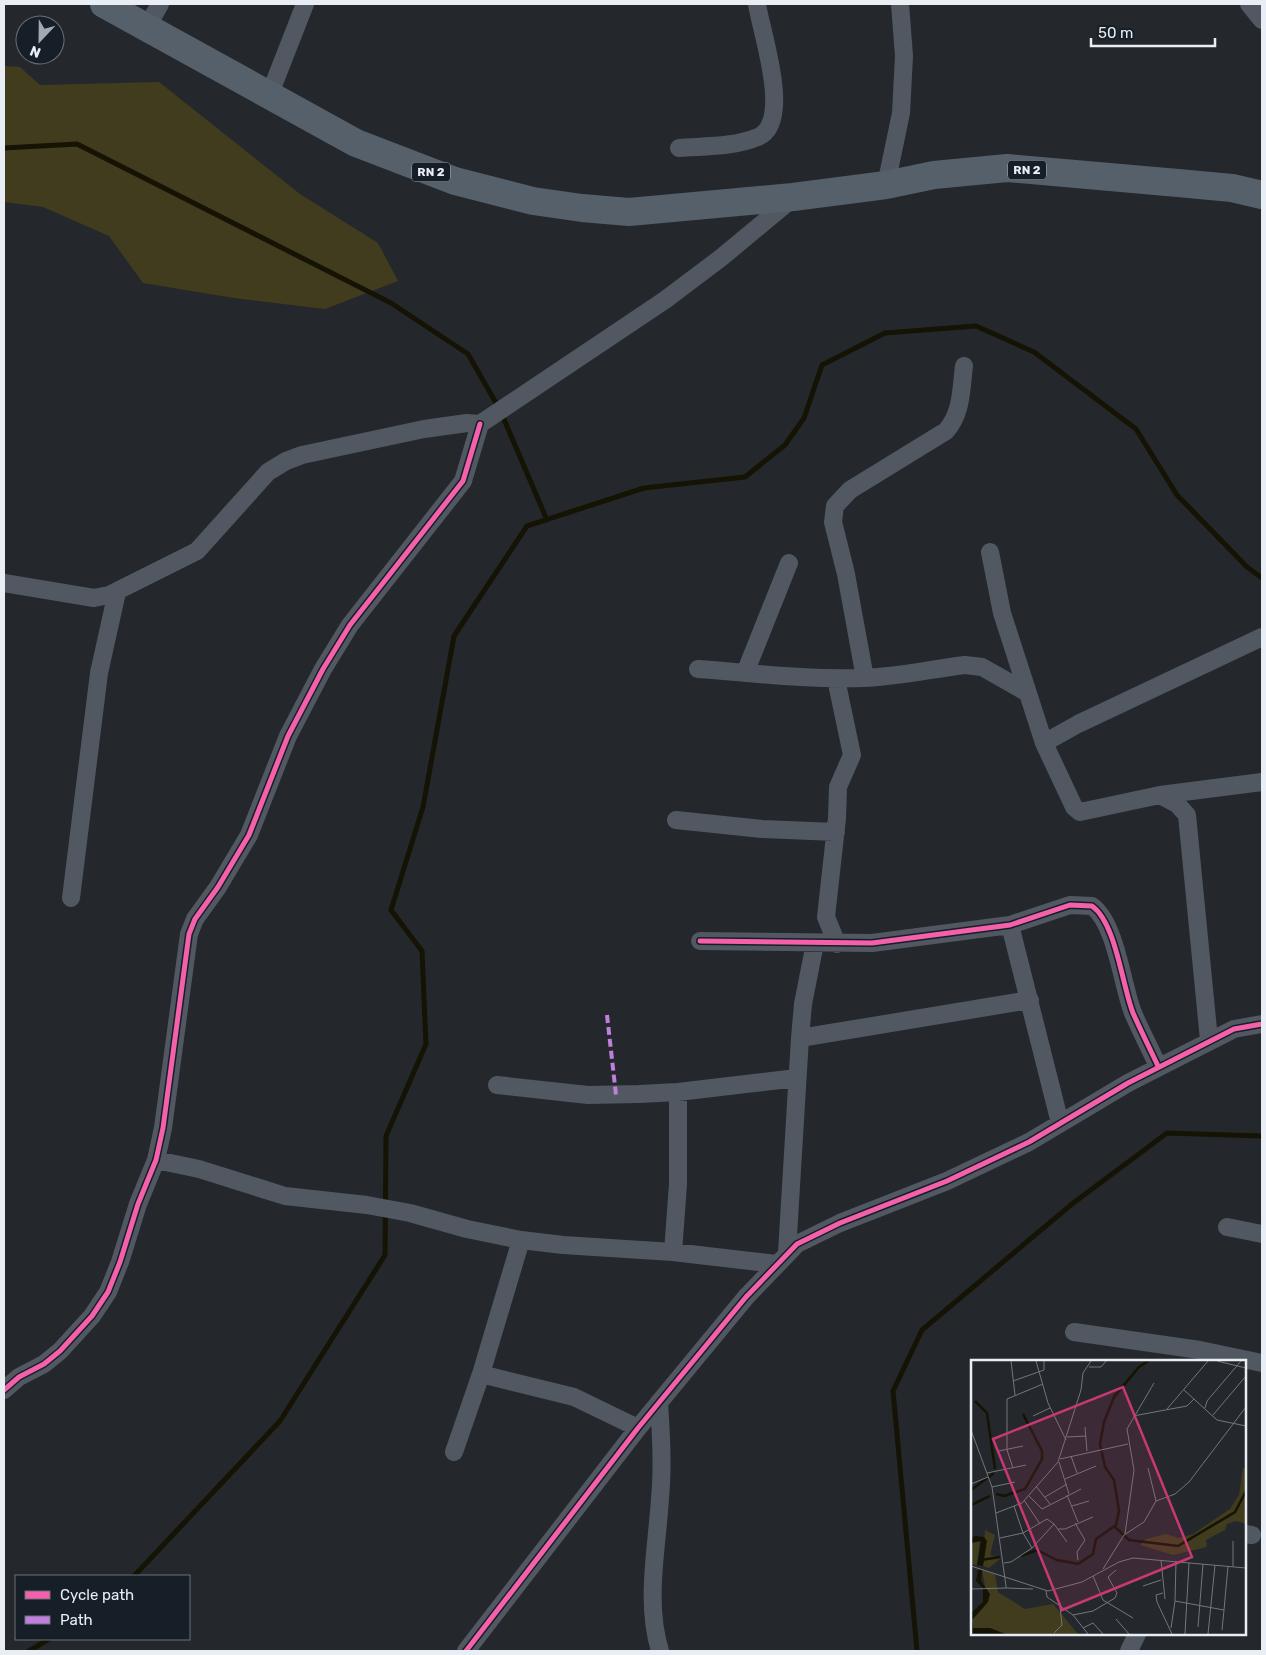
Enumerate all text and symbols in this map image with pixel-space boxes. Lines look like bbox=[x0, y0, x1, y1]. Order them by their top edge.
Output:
north arrow bbox=[15, 15, 65, 65]
scale bar bbox=[1091, 15, 1215, 47]
text: 50 m bbox=[1098, 24, 1133, 42]
text: N bbox=[27, 42, 43, 61]
road number: RN 2 bbox=[1008, 160, 1046, 180]
road number: RN 2 bbox=[412, 162, 450, 182]
inset map bbox=[971, 1360, 1246, 1635]
legend bbox=[15, 1575, 190, 1640]
text: Cycle path bbox=[60, 1586, 134, 1604]
text: Path bbox=[60, 1611, 93, 1629]

